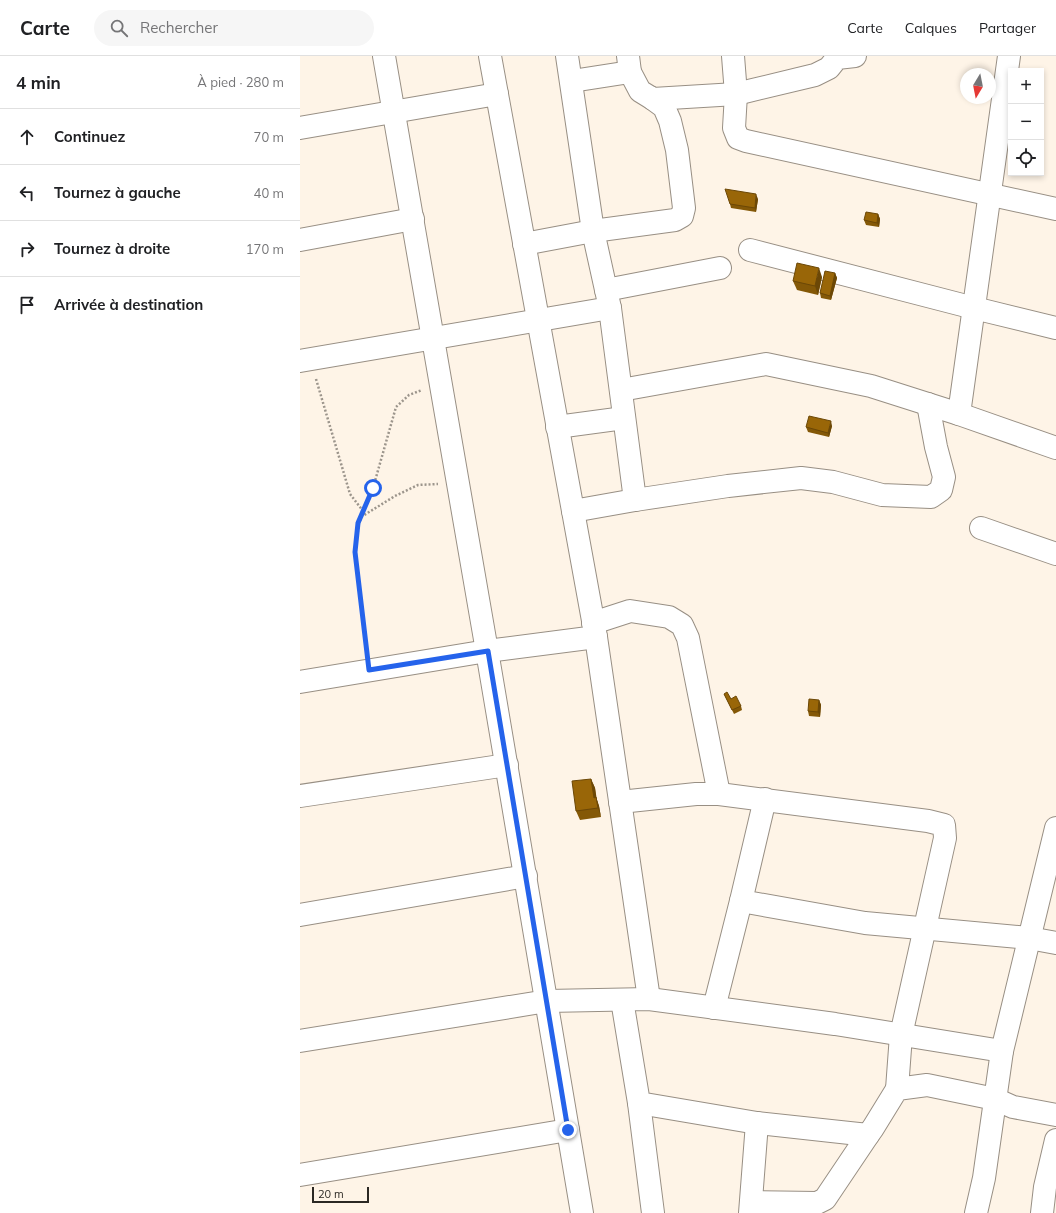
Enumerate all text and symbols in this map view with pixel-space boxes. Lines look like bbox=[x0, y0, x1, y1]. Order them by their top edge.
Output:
search box bbox=[94, 10, 374, 46]
text: Carte bbox=[20, 16, 70, 40]
icon: search bbox=[108, 17, 130, 39]
text: Rechercher bbox=[140, 18, 218, 37]
text: Carte bbox=[847, 19, 883, 37]
text: Calques bbox=[905, 19, 957, 37]
text: Partager bbox=[979, 19, 1036, 37]
north arrow bbox=[960, 68, 996, 104]
map controls bbox=[1008, 68, 1044, 176]
button: + bbox=[1008, 68, 1044, 104]
text: 4 min bbox=[16, 72, 61, 93]
text: À pied · 280 m bbox=[197, 74, 284, 90]
button: − bbox=[1008, 104, 1044, 140]
icon: ahead bbox=[16, 126, 38, 148]
text: Continuez bbox=[54, 127, 125, 146]
text: 70 m bbox=[254, 129, 284, 145]
button: locate bbox=[1008, 140, 1044, 176]
icon: left bbox=[16, 182, 38, 204]
text: Tournez à gauche bbox=[54, 183, 181, 202]
text: 40 m bbox=[254, 185, 284, 201]
icon: right bbox=[16, 238, 38, 260]
text: Tournez à droite bbox=[54, 239, 170, 258]
text: 170 m bbox=[246, 241, 284, 257]
icon: arrive bbox=[16, 294, 38, 316]
text: Arrivée à destination bbox=[54, 295, 203, 314]
route start bbox=[364, 479, 382, 497]
route end bbox=[559, 1121, 577, 1139]
scale bar bbox=[312, 1185, 369, 1204]
text: 20 m bbox=[318, 1187, 344, 1201]

